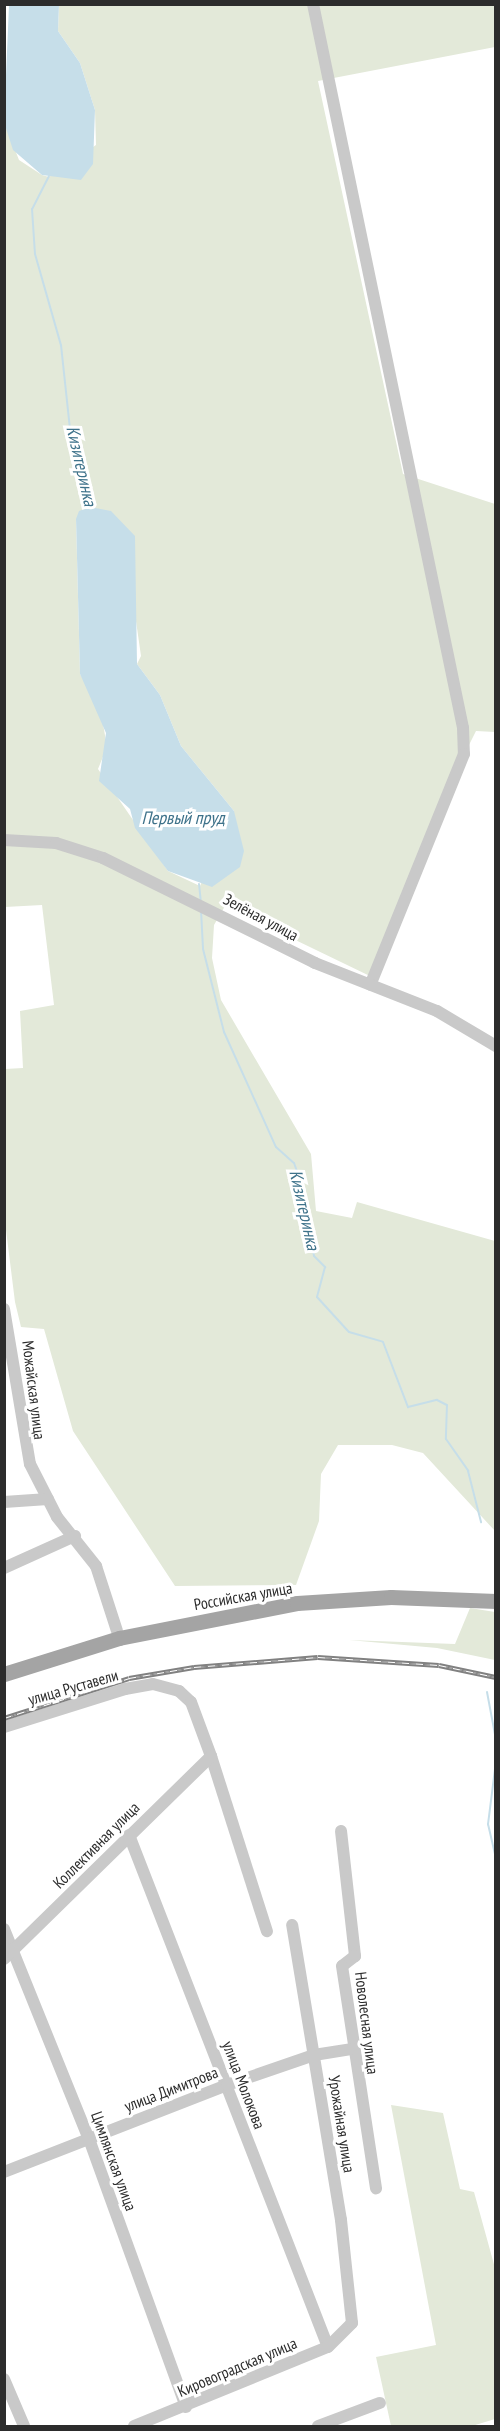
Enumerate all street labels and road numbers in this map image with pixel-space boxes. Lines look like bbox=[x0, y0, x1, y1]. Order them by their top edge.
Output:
street label: Зелёная улица bbox=[220, 889, 302, 945]
street label: Можайская улица bbox=[18, 1339, 50, 1441]
street label: Российская улица bbox=[192, 1578, 294, 1614]
street label: улица Руставели bbox=[26, 1665, 120, 1709]
street label: Коллективная улица bbox=[49, 1798, 143, 1892]
street label: Новолесная улица bbox=[351, 1971, 383, 2075]
street label: улица Молокова bbox=[218, 2038, 270, 2132]
street label: улица Димитрова bbox=[121, 2062, 221, 2116]
street label: Урожайная улица bbox=[325, 2074, 359, 2174]
street label: Цимлянская улица bbox=[87, 2109, 141, 2213]
street label: Кировоградская улица bbox=[174, 2333, 300, 2401]

